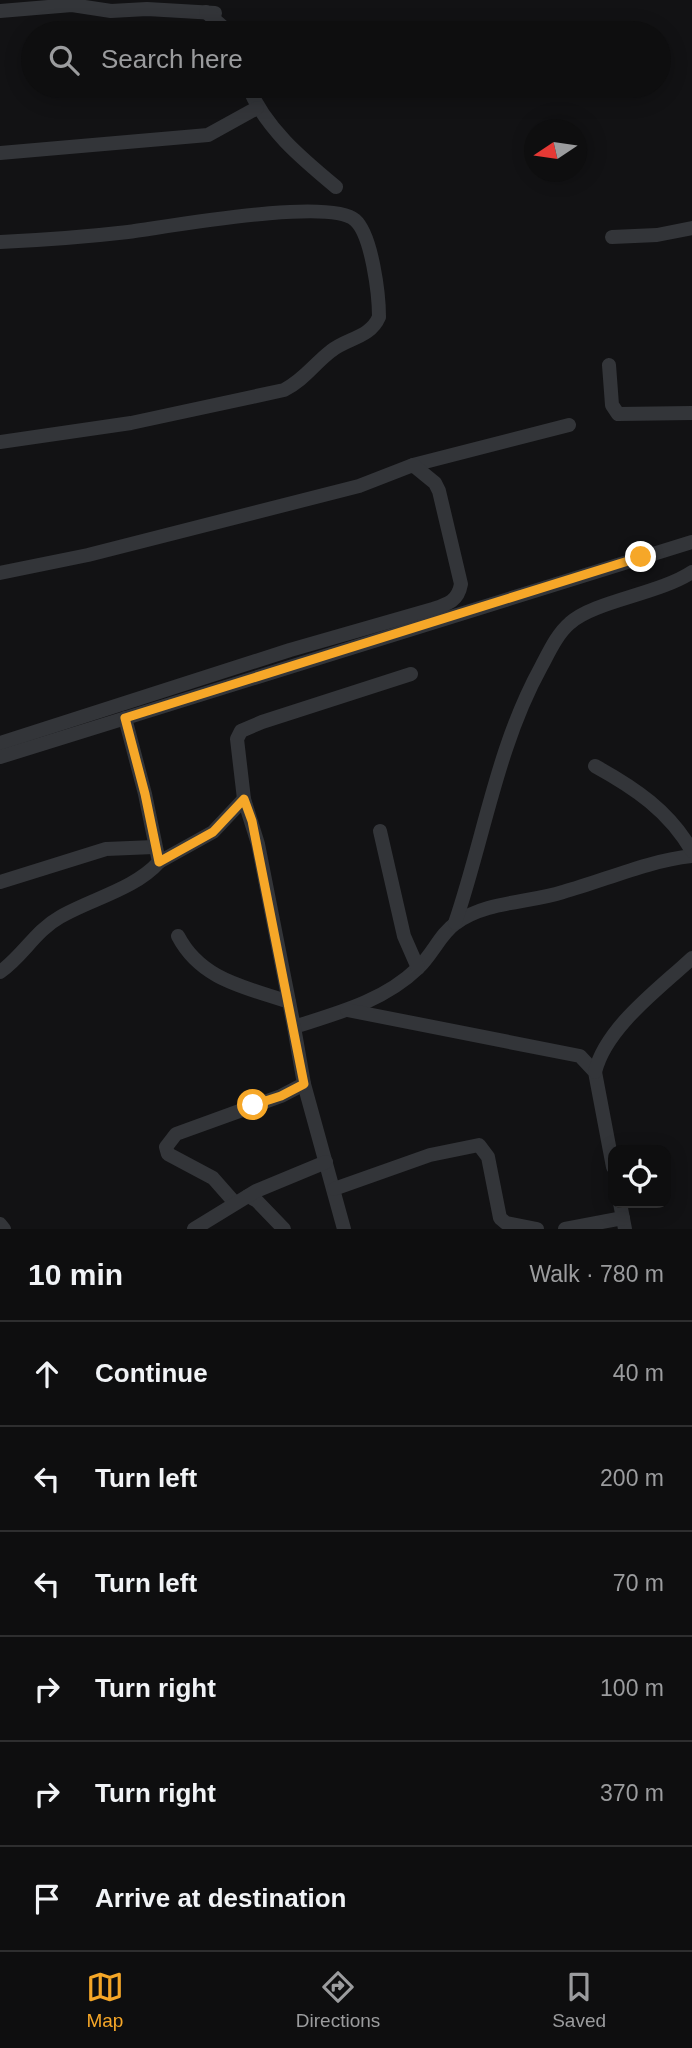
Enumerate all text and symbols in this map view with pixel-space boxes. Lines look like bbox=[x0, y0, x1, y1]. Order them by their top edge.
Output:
search box bbox=[21, 21, 671, 98]
icon: search bbox=[45, 41, 83, 79]
text: Search here bbox=[101, 44, 243, 74]
north arrow bbox=[524, 119, 587, 182]
route end bbox=[625, 541, 656, 572]
route start bbox=[237, 1089, 268, 1120]
map controls bbox=[608, 1145, 671, 1208]
button: locate bbox=[608, 1145, 671, 1208]
text: 10 min bbox=[28, 1258, 123, 1291]
text: Walk · 780 m bbox=[529, 1261, 664, 1287]
icon: ahead bbox=[28, 1355, 66, 1393]
text: Continue bbox=[95, 1358, 208, 1388]
text: 40 m bbox=[613, 1360, 664, 1386]
icon: left bbox=[28, 1460, 66, 1498]
text: Turn left bbox=[95, 1463, 197, 1493]
text: 200 m bbox=[600, 1465, 664, 1491]
icon: left bbox=[28, 1565, 66, 1603]
text: Turn left bbox=[95, 1568, 197, 1598]
text: 70 m bbox=[613, 1570, 664, 1596]
icon: right bbox=[28, 1670, 66, 1708]
text: Turn right bbox=[95, 1673, 216, 1703]
text: 100 m bbox=[600, 1675, 664, 1701]
icon: right bbox=[28, 1775, 66, 1813]
text: Turn right bbox=[95, 1778, 216, 1808]
text: 370 m bbox=[600, 1780, 664, 1806]
icon: arrive bbox=[28, 1880, 66, 1918]
text: Arrive at destination bbox=[95, 1883, 346, 1913]
tab: Map bbox=[86, 1968, 124, 2032]
tab: Directions bbox=[296, 1968, 380, 2032]
tab: Saved bbox=[552, 1968, 606, 2032]

